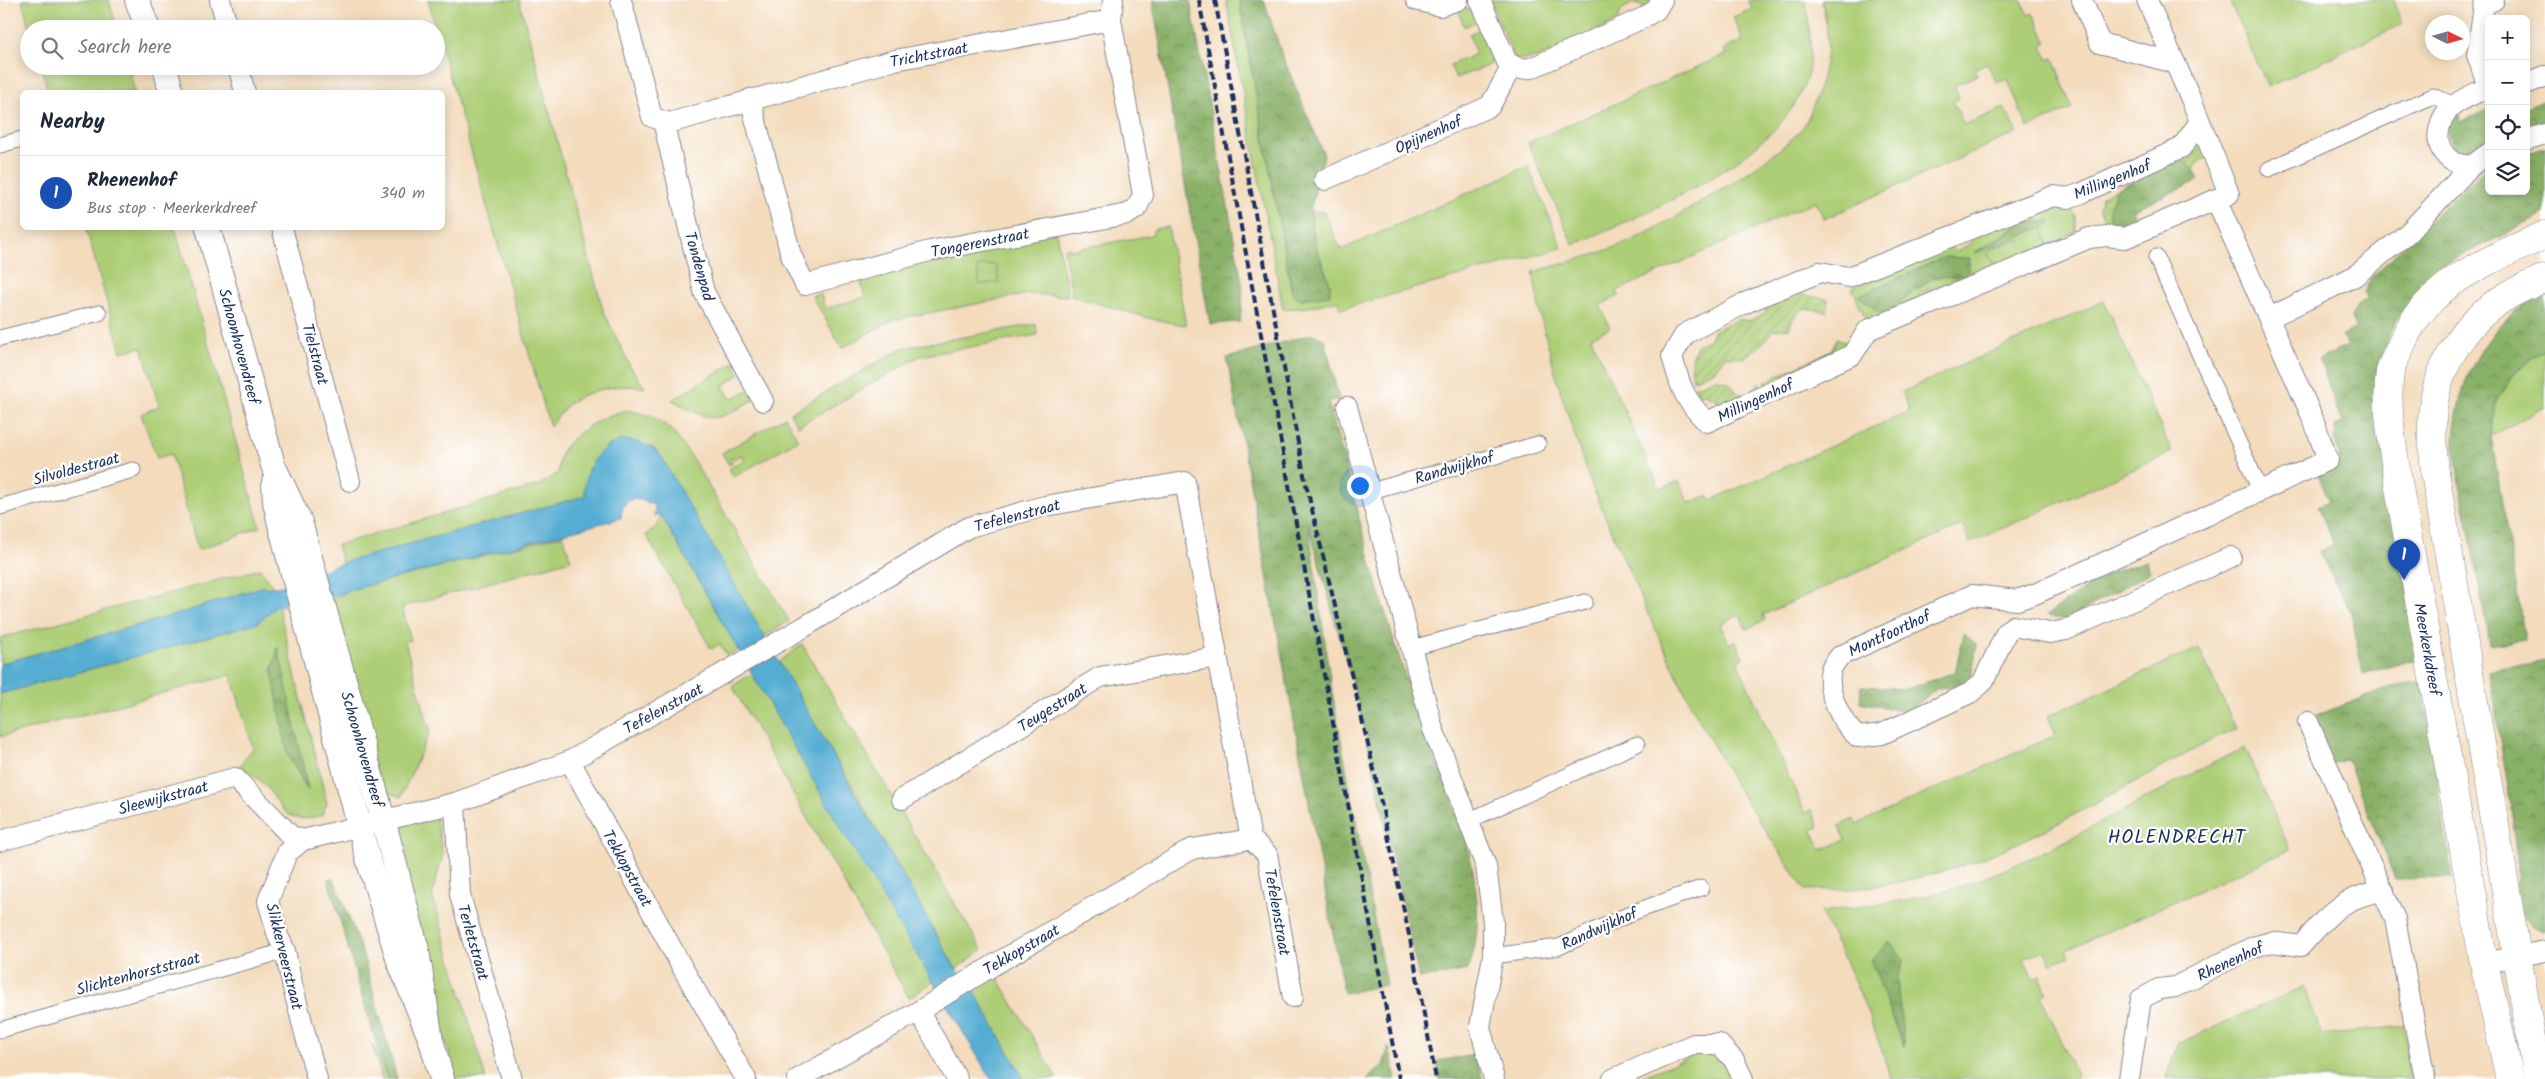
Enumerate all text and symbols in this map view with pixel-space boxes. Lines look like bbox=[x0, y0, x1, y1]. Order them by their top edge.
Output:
north arrow bbox=[2425, 15, 2470, 60]
map controls bbox=[2485, 15, 2530, 195]
button: + bbox=[2485, 15, 2530, 60]
search box bbox=[20, 20, 445, 75]
text: Search here bbox=[78, 33, 172, 63]
icon: search bbox=[38, 34, 66, 62]
street label: Trichtstraat bbox=[888, 36, 971, 75]
button: − bbox=[2485, 60, 2530, 105]
button: locate bbox=[2485, 105, 2530, 150]
text: Nearby bbox=[40, 106, 105, 139]
street label: Opijnenhof bbox=[1391, 109, 1468, 161]
button: layers bbox=[2485, 150, 2530, 195]
street label: Millingenhof bbox=[2070, 153, 2157, 207]
text: Rhenenhof bbox=[87, 166, 176, 196]
text: 1 bbox=[54, 181, 58, 206]
text: 340 m bbox=[380, 181, 425, 206]
text: Bus stop · Meerkerkdreef bbox=[87, 196, 256, 221]
street label: Tongerenstraat bbox=[929, 222, 1032, 265]
street label: Tondenpad bbox=[677, 229, 721, 305]
street label: Schoonhovendreef bbox=[211, 286, 267, 409]
street label: Tielstraat bbox=[294, 321, 335, 389]
street label: Millingenhof bbox=[1713, 372, 1800, 430]
street label: Randwijkhof bbox=[1412, 445, 1499, 492]
street label: Silvoldestraat bbox=[30, 446, 123, 493]
your location bbox=[1347, 473, 1373, 499]
street label: Tefelenstraat bbox=[972, 493, 1064, 540]
pin: 1 bbox=[2388, 539, 2420, 580]
street label: Meerkerkdreef bbox=[2406, 601, 2447, 699]
street label: Montfoorthof bbox=[1844, 604, 1937, 664]
street label: Tefelenstraat bbox=[619, 677, 709, 742]
street label: Teugestraat bbox=[1013, 677, 1093, 739]
street label: Schoonhovendreef bbox=[333, 689, 391, 812]
street label: Sleewijkstraat bbox=[115, 774, 212, 822]
district label: HOLENDRECHT bbox=[2108, 823, 2247, 853]
street label: Tekkopstraat bbox=[595, 825, 659, 913]
street label: Tefelenstraat bbox=[1257, 867, 1297, 959]
street label: Slikkerveerstraat bbox=[258, 900, 309, 1013]
street label: Randwijkhof bbox=[1557, 901, 1644, 957]
street label: Terletstraat bbox=[450, 902, 496, 984]
street label: Tekkopstraat bbox=[979, 918, 1066, 982]
street label: Rhenenhof bbox=[2193, 935, 2270, 989]
street label: Slichtenhorststraat bbox=[74, 946, 204, 1003]

